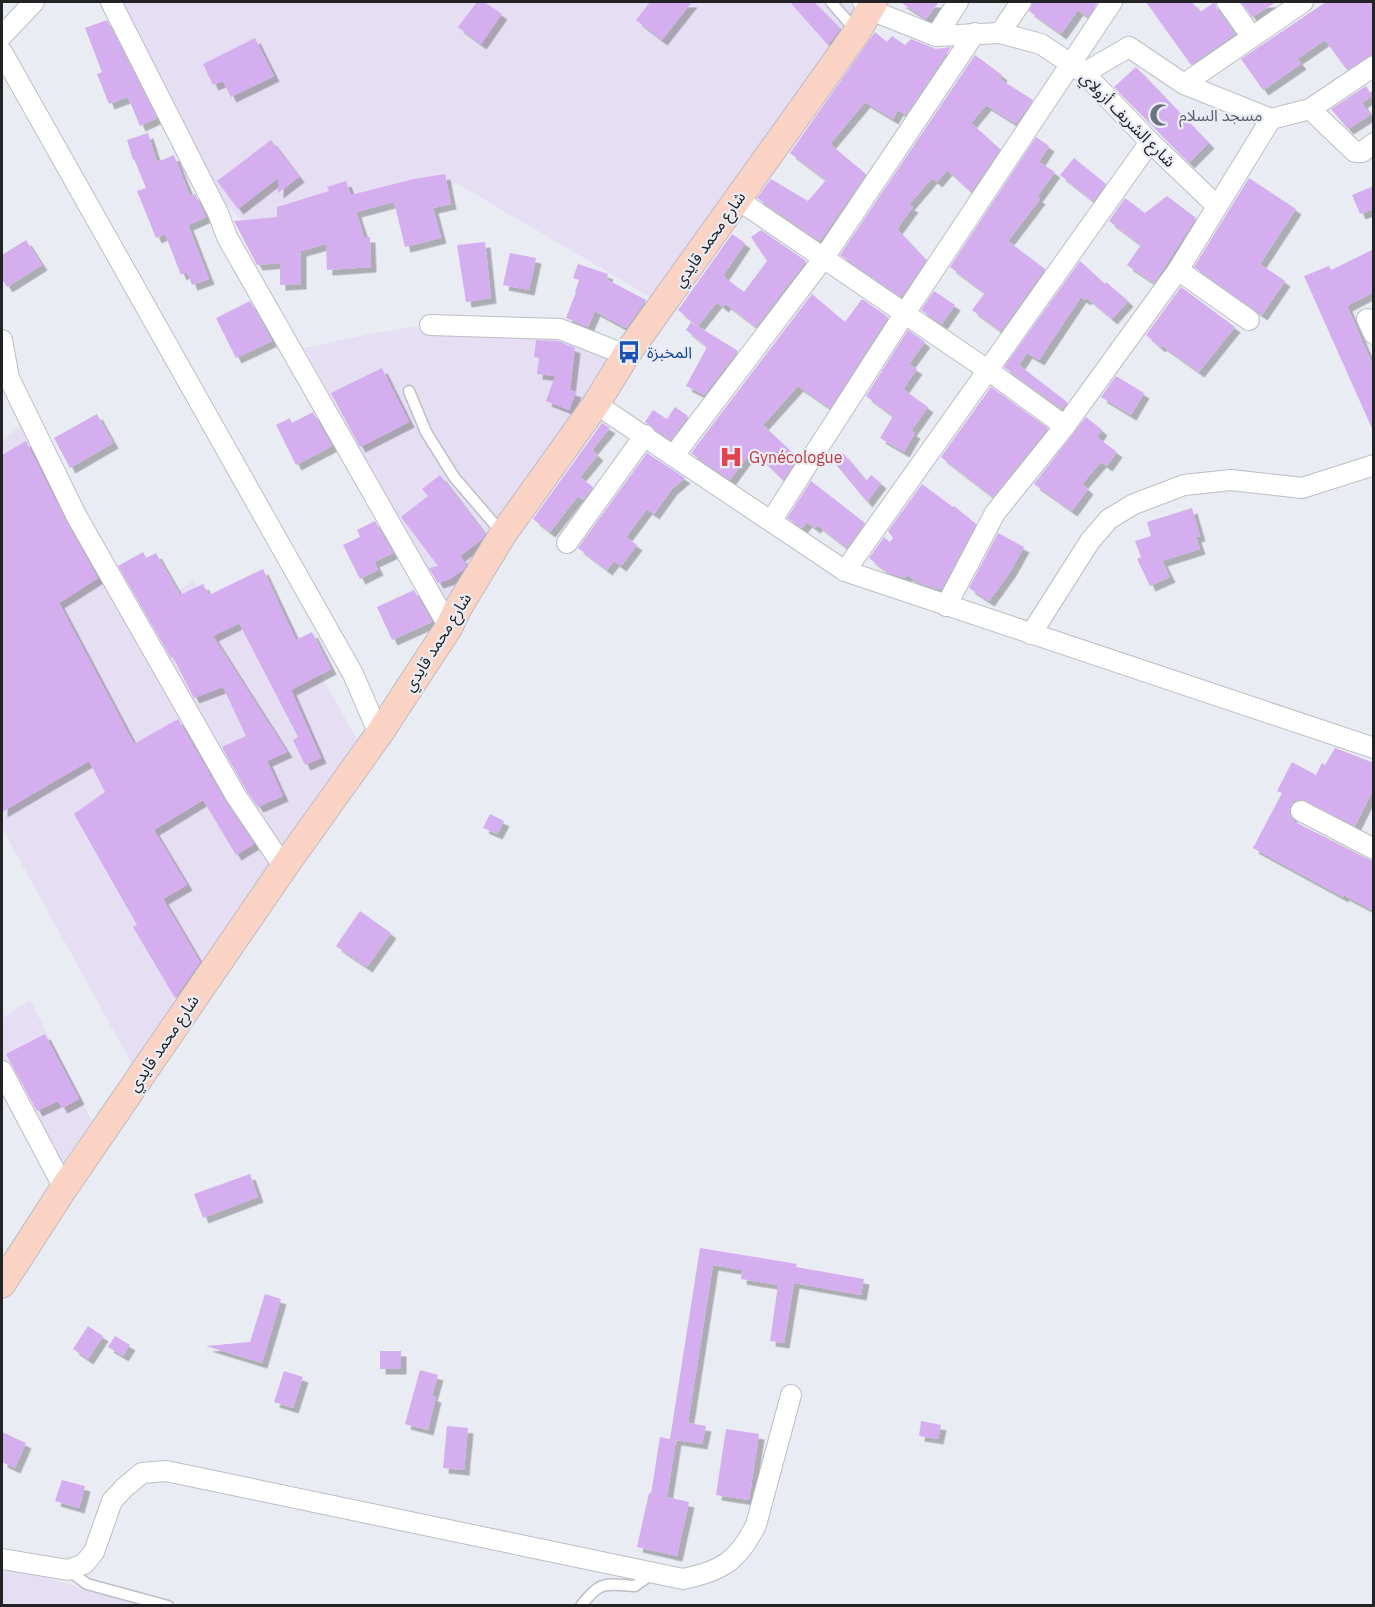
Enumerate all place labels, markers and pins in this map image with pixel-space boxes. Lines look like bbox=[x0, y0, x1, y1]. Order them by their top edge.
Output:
mosque icon: مسجد السلام bbox=[1148, 102, 1174, 128]
place label: مسجد السلام bbox=[1179, 105, 1262, 128]
bus stop icon: المخبزة bbox=[616, 339, 642, 365]
place label: المخبزة bbox=[647, 342, 692, 362]
hospital icon: Gynécologue bbox=[718, 444, 744, 470]
place label: Gynécologue bbox=[749, 447, 843, 467]

